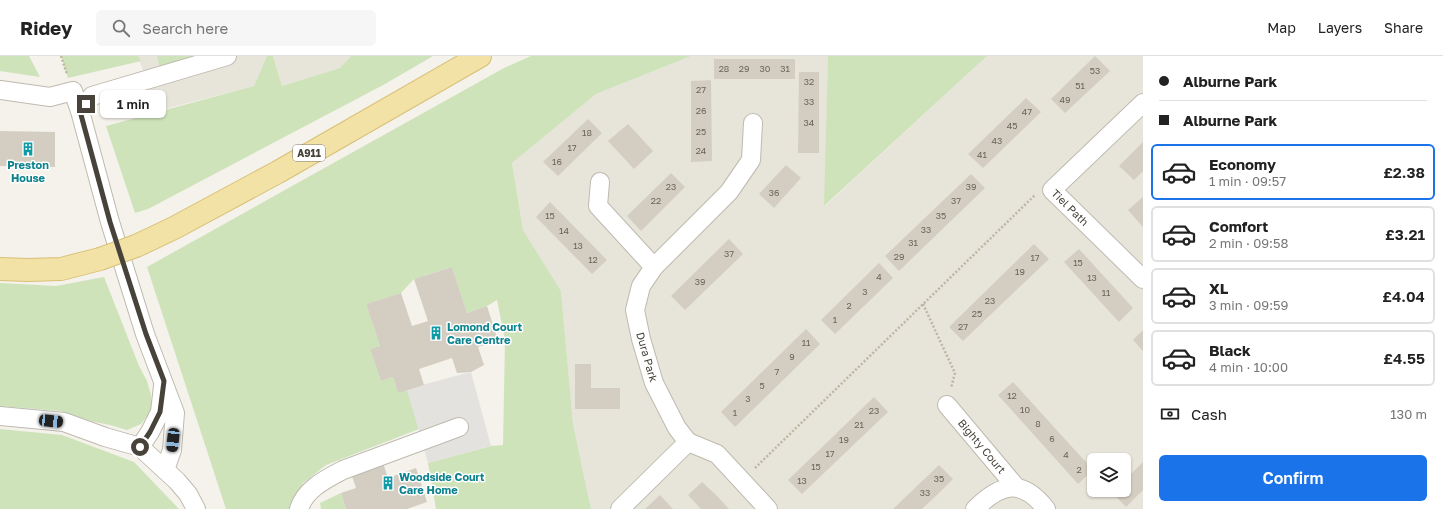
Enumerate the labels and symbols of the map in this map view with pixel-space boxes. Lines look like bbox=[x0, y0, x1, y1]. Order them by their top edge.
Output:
house number: 28 bbox=[719, 63, 729, 74]
house number: 29 bbox=[739, 63, 749, 74]
house number: 30 bbox=[760, 63, 771, 74]
house number: 31 bbox=[780, 63, 790, 74]
house number: 53 bbox=[1090, 65, 1100, 76]
house number: 32 bbox=[804, 76, 814, 87]
house number: 51 bbox=[1075, 80, 1085, 91]
house number: 27 bbox=[696, 84, 706, 95]
callout: 1 min bbox=[100, 90, 166, 118]
house number: 49 bbox=[1060, 94, 1070, 105]
route end bbox=[77, 95, 95, 113]
house number: 33 bbox=[804, 96, 814, 107]
house number: 26 bbox=[696, 105, 706, 116]
house number: 47 bbox=[1022, 106, 1032, 117]
house number: 34 bbox=[804, 117, 815, 128]
house number: 45 bbox=[1007, 120, 1017, 131]
house number: 25 bbox=[696, 126, 706, 137]
house number: 18 bbox=[582, 127, 592, 138]
house number: 43 bbox=[992, 135, 1002, 146]
building icon: Preston House bbox=[20, 141, 36, 157]
house number: 17 bbox=[567, 142, 577, 153]
road number: A911 bbox=[293, 145, 325, 161]
house number: 24 bbox=[696, 145, 707, 156]
house number: 41 bbox=[977, 149, 988, 160]
house number: 16 bbox=[552, 156, 562, 167]
place label: Preston House bbox=[7, 158, 49, 184]
house number: 23 bbox=[666, 181, 676, 192]
house number: 39 bbox=[966, 181, 976, 192]
street label: Tiel Path bbox=[1049, 186, 1092, 228]
house number: 36 bbox=[769, 187, 779, 198]
house number: 22 bbox=[651, 195, 661, 206]
house number: 37 bbox=[951, 195, 961, 206]
house number: 15 bbox=[545, 210, 555, 221]
house number: 35 bbox=[936, 210, 946, 221]
house number: 33 bbox=[921, 224, 931, 235]
house number: 14 bbox=[559, 225, 569, 236]
house number: 31 bbox=[908, 237, 918, 248]
house number: 13 bbox=[573, 240, 583, 251]
house number: 37 bbox=[724, 248, 734, 259]
house number: 29 bbox=[894, 251, 904, 262]
house number: 17 bbox=[1030, 252, 1040, 263]
house number: 12 bbox=[588, 254, 598, 265]
house number: 15 bbox=[1073, 257, 1083, 268]
house number: 19 bbox=[1015, 266, 1025, 277]
house number: 4 bbox=[876, 271, 882, 282]
house number: 13 bbox=[1087, 272, 1097, 283]
house number: 39 bbox=[695, 276, 705, 287]
house number: 3 bbox=[862, 286, 868, 297]
house number: 11 bbox=[1102, 287, 1111, 298]
house number: 23 bbox=[985, 295, 995, 306]
house number: 2 bbox=[846, 300, 852, 311]
house number: 25 bbox=[972, 308, 982, 319]
house number: 1 bbox=[833, 314, 838, 325]
place label: Lomond Court Care Centre bbox=[447, 320, 523, 346]
house number: 27 bbox=[958, 321, 968, 332]
building icon: Lomond Court Care Centre bbox=[428, 325, 444, 341]
street label: Dura Park bbox=[634, 330, 661, 383]
house number: 11 bbox=[802, 337, 811, 348]
house number: 9 bbox=[789, 351, 795, 362]
house number: 7 bbox=[775, 366, 780, 377]
house number: 5 bbox=[759, 380, 765, 391]
house number: 12 bbox=[1007, 390, 1017, 401]
house number: 3 bbox=[745, 393, 751, 404]
house number: 10 bbox=[1020, 404, 1030, 415]
house number: 23 bbox=[869, 405, 879, 416]
house number: 1 bbox=[733, 407, 738, 418]
car bbox=[38, 414, 64, 428]
street label: Bighty Court bbox=[956, 416, 1009, 476]
house number: 8 bbox=[1035, 418, 1041, 429]
house number: 21 bbox=[854, 419, 864, 430]
car bbox=[166, 427, 180, 453]
house number: 6 bbox=[1049, 433, 1055, 444]
house number: 19 bbox=[839, 434, 849, 445]
route start bbox=[131, 438, 149, 456]
house number: 17 bbox=[825, 448, 835, 459]
house number: 4 bbox=[1063, 449, 1069, 460]
house number: 15 bbox=[811, 461, 821, 472]
house number: 2 bbox=[1076, 464, 1082, 475]
place label: Woodside Court Care Home bbox=[399, 470, 485, 496]
house number: 35 bbox=[934, 473, 944, 484]
building icon: Woodside Court Care Home bbox=[380, 475, 396, 491]
house number: 13 bbox=[797, 475, 807, 486]
house number: 33 bbox=[920, 487, 930, 498]

